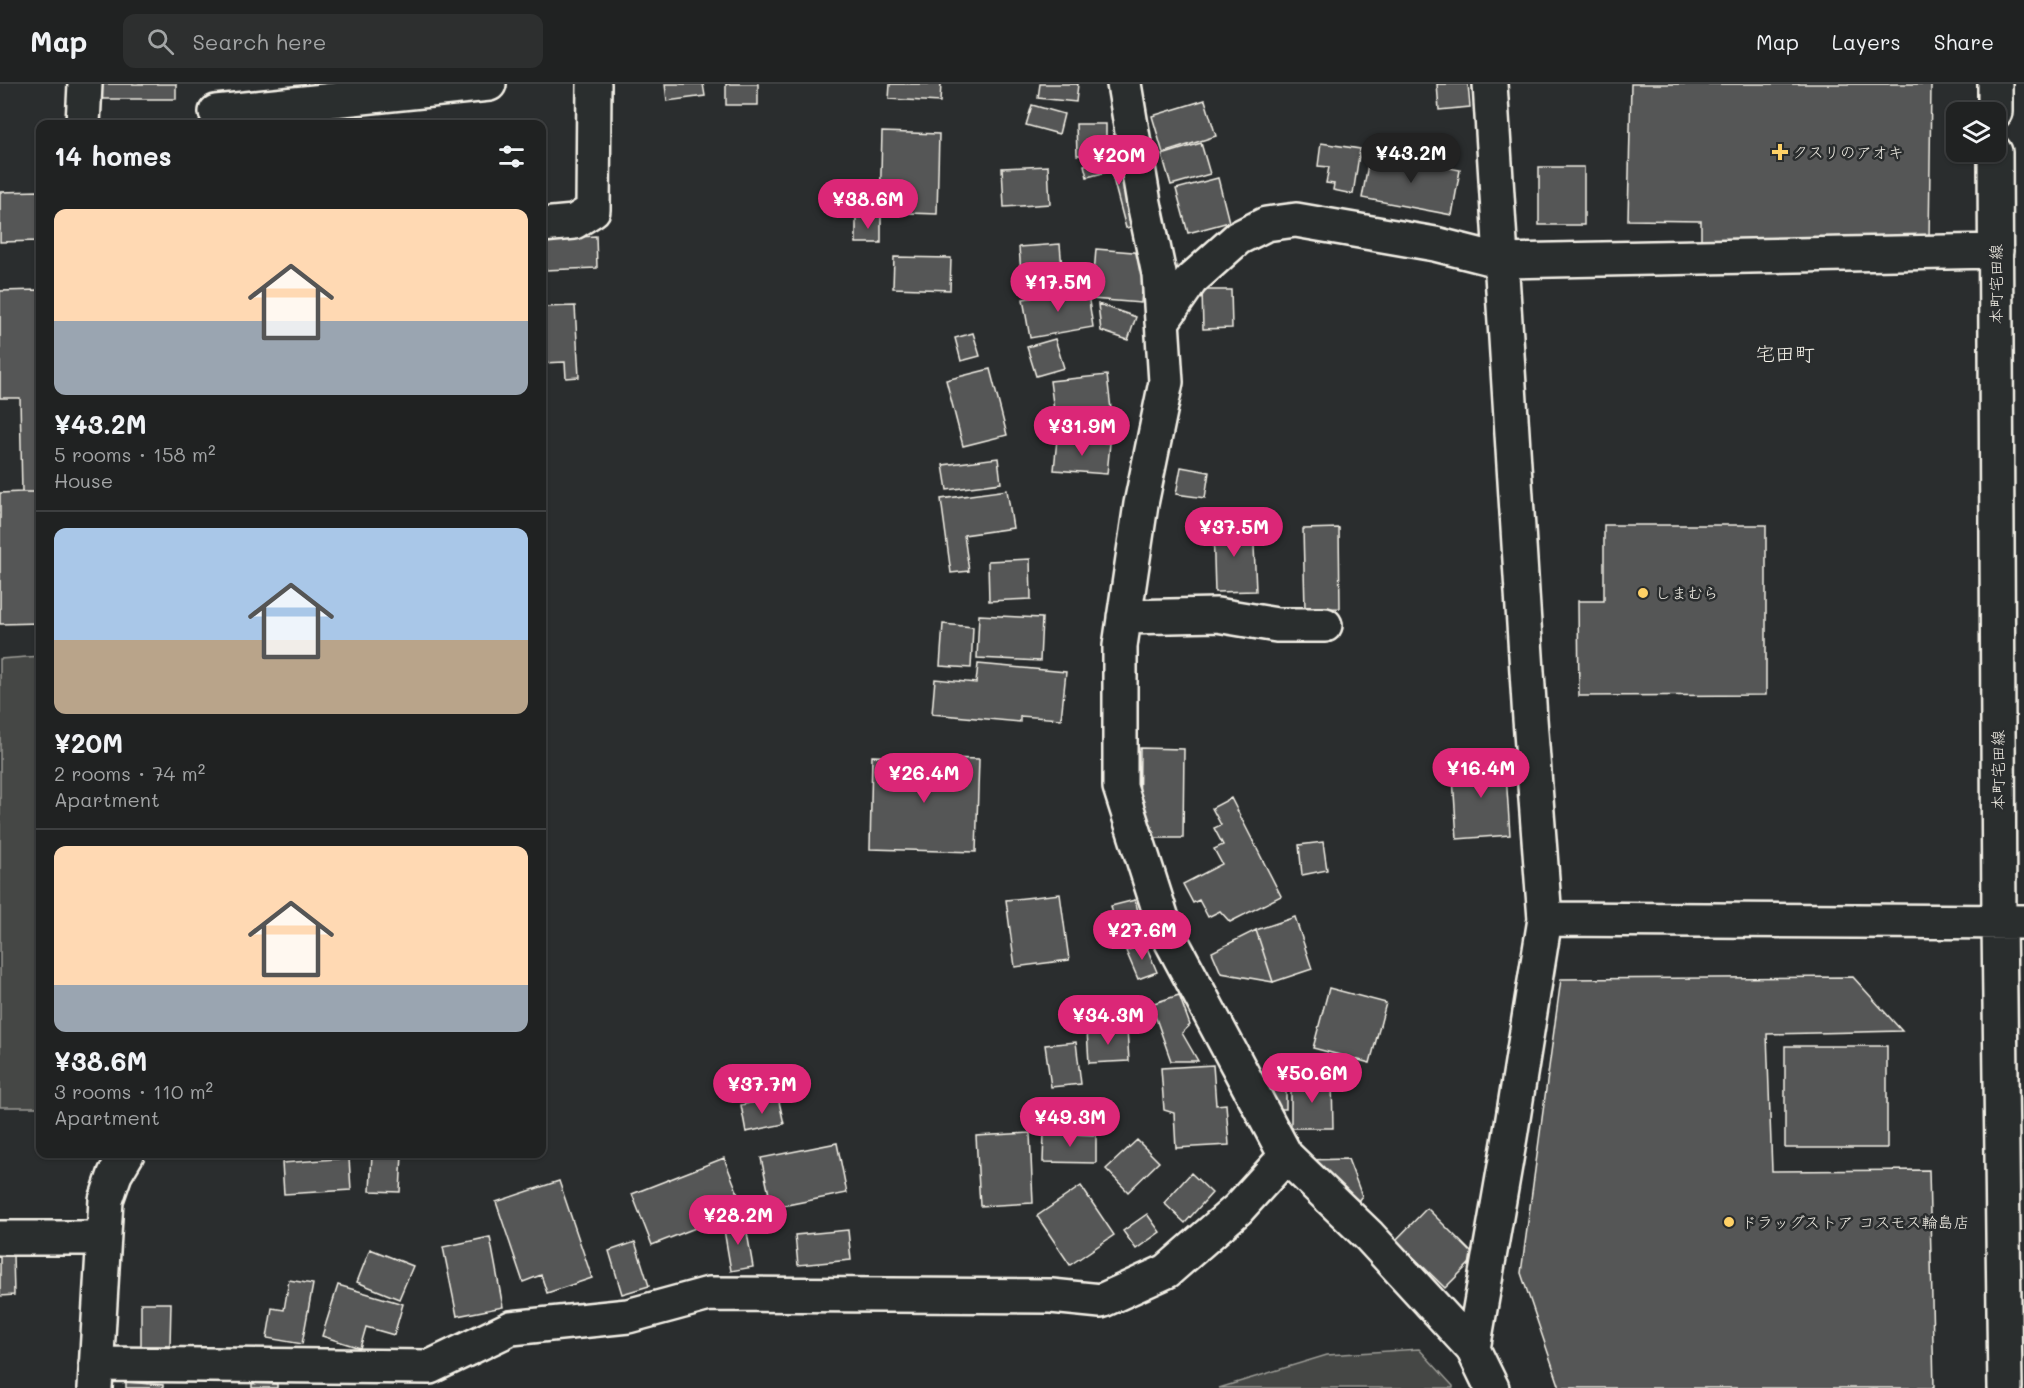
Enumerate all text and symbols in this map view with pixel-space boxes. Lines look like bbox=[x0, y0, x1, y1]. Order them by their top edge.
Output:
search box bbox=[123, 14, 543, 68]
text: Map bbox=[30, 23, 87, 59]
icon: search bbox=[144, 25, 177, 58]
text: Search here bbox=[192, 27, 326, 56]
text: Map bbox=[1756, 28, 1799, 55]
text: Layers bbox=[1832, 28, 1901, 55]
text: Share bbox=[1934, 28, 1994, 55]
map controls bbox=[1946, 102, 2006, 162]
button: layers bbox=[1946, 102, 2006, 162]
pin: ¥43.2M bbox=[1362, 133, 1460, 184]
pin: ¥20M bbox=[1083, 135, 1155, 186]
text: 14 homes bbox=[54, 139, 172, 173]
text: ¥43.2M bbox=[1375, 139, 1447, 165]
icon: filters bbox=[495, 140, 528, 173]
text: ¥20M bbox=[1092, 141, 1146, 167]
place label: クスリのアオキ bbox=[1792, 141, 1904, 162]
marker: クスリのアオキ bbox=[1773, 145, 1787, 159]
pin: ¥38.6M bbox=[819, 179, 917, 230]
text: ¥38.6M bbox=[832, 185, 904, 211]
street label: 本町宅田線 bbox=[1985, 244, 2006, 324]
icon: home bbox=[237, 248, 345, 356]
pin: ¥17.5M bbox=[1009, 262, 1107, 313]
text: ¥17.5M bbox=[1024, 268, 1092, 294]
district label: 宅田町 bbox=[1755, 340, 1815, 366]
pin: ¥31.9M bbox=[1033, 406, 1131, 457]
text: ¥43.2M bbox=[54, 407, 147, 441]
text: ¥31.9M bbox=[1048, 412, 1116, 438]
text: 5 rooms · 158 m² bbox=[54, 441, 216, 467]
text: House bbox=[54, 467, 113, 493]
pin: ¥37.5M bbox=[1185, 507, 1283, 558]
text: ¥37.5M bbox=[1199, 513, 1269, 539]
icon: home bbox=[237, 567, 345, 675]
place label: しまむら bbox=[1655, 582, 1719, 603]
marker: しまむら bbox=[1636, 586, 1650, 600]
text: ¥20M bbox=[54, 726, 123, 760]
street label: 本町宅田線 bbox=[1987, 730, 2008, 810]
pin: ¥16.4M bbox=[1432, 748, 1530, 799]
pin: ¥26.4M bbox=[875, 753, 973, 804]
text: ¥16.4M bbox=[1446, 754, 1516, 780]
text: ¥26.4M bbox=[888, 759, 960, 785]
text: 2 rooms · 74 m² bbox=[54, 760, 205, 786]
text: Apartment bbox=[54, 786, 160, 812]
icon: home bbox=[237, 885, 345, 993]
pin: ¥27.6M bbox=[1093, 910, 1191, 961]
text: ¥27.6M bbox=[1107, 916, 1177, 942]
pin: ¥34.3M bbox=[1059, 995, 1157, 1046]
text: ¥34.3M bbox=[1072, 1001, 1144, 1027]
text: ¥38.6M bbox=[54, 1044, 148, 1078]
pin: ¥50.6M bbox=[1263, 1053, 1361, 1104]
text: ¥50.6M bbox=[1276, 1059, 1348, 1085]
pin: ¥37.7M bbox=[713, 1064, 811, 1115]
text: ¥37.7M bbox=[727, 1070, 797, 1096]
text: 3 rooms · 110 m² bbox=[54, 1078, 213, 1104]
pin: ¥49.3M bbox=[1021, 1097, 1119, 1148]
text: ¥49.3M bbox=[1034, 1103, 1106, 1129]
text: Apartment bbox=[54, 1104, 160, 1130]
pin: ¥28.2M bbox=[689, 1195, 787, 1246]
text: ¥28.2M bbox=[703, 1201, 773, 1227]
place label: ドラッグストア コスモス輪島店 bbox=[1741, 1211, 1969, 1232]
marker: ドラッグストア コスモス輪島店 bbox=[1722, 1215, 1736, 1229]

